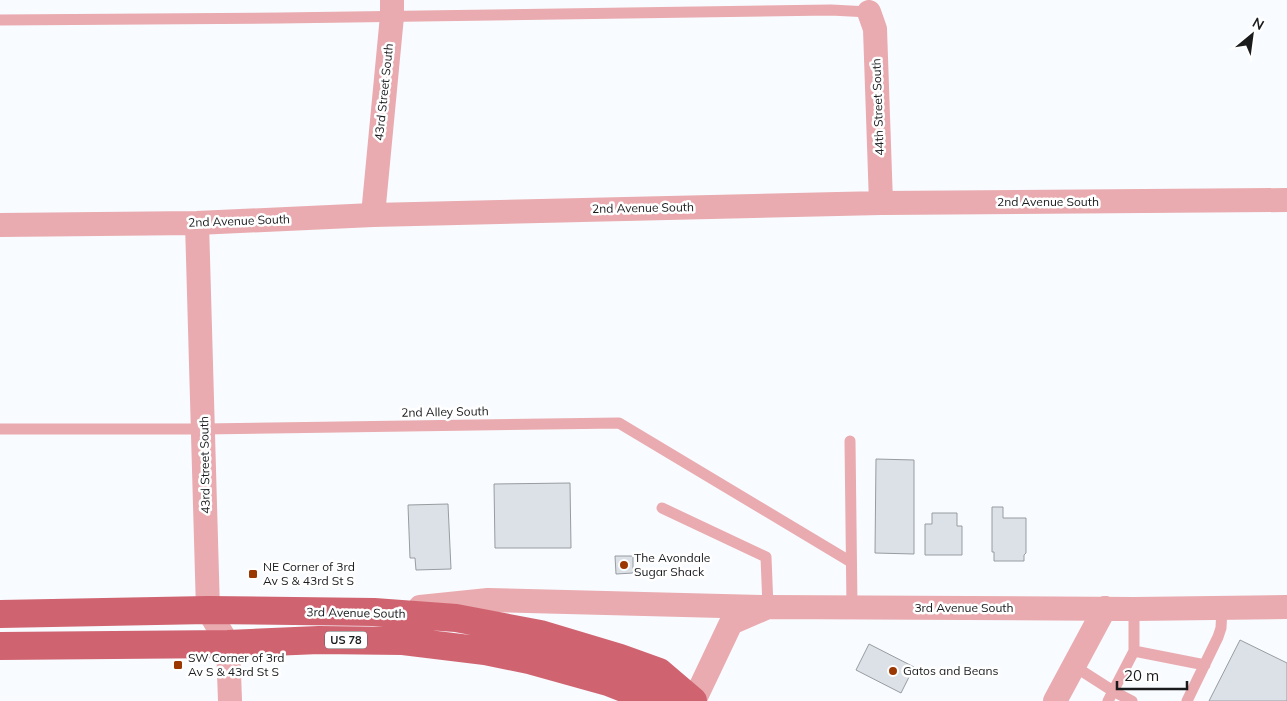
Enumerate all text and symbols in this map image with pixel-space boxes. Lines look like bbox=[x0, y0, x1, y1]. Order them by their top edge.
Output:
north arrow bbox=[1227, 10, 1277, 60]
text: N bbox=[1249, 13, 1267, 34]
street label: 43rd Street South bbox=[371, 43, 396, 141]
street label: 44th Street South bbox=[868, 58, 887, 156]
street label: 2nd Avenue South bbox=[997, 194, 1099, 209]
street label: 2nd Avenue South bbox=[592, 199, 694, 216]
street label: 2nd Avenue South bbox=[188, 211, 290, 230]
street label: 2nd Alley South bbox=[401, 403, 489, 420]
street label: 43rd Street South bbox=[196, 416, 213, 514]
place label: The Avondale Sugar Shack bbox=[634, 550, 710, 579]
place label: NE Corner of 3rd Av S & 43rd St S bbox=[263, 559, 355, 588]
marker: The Avondale Sugar Shack bbox=[618, 559, 630, 571]
marker: NE Corner of 3rd Av S & 43rd St S bbox=[247, 568, 259, 580]
street label: 3rd Avenue South bbox=[914, 600, 1014, 615]
street label: 3rd Avenue South bbox=[306, 604, 406, 621]
road number: US 78 bbox=[325, 632, 367, 648]
place label: SW Corner of 3rd Av S & 43rd St S bbox=[188, 650, 285, 679]
scale bar bbox=[1117, 658, 1187, 690]
marker: SW Corner of 3rd Av S & 43rd St S bbox=[172, 659, 184, 671]
place label: Gatos and Beans bbox=[903, 663, 999, 678]
marker: Gatos and Beans bbox=[887, 665, 899, 677]
text: 20 m bbox=[1124, 666, 1159, 685]

